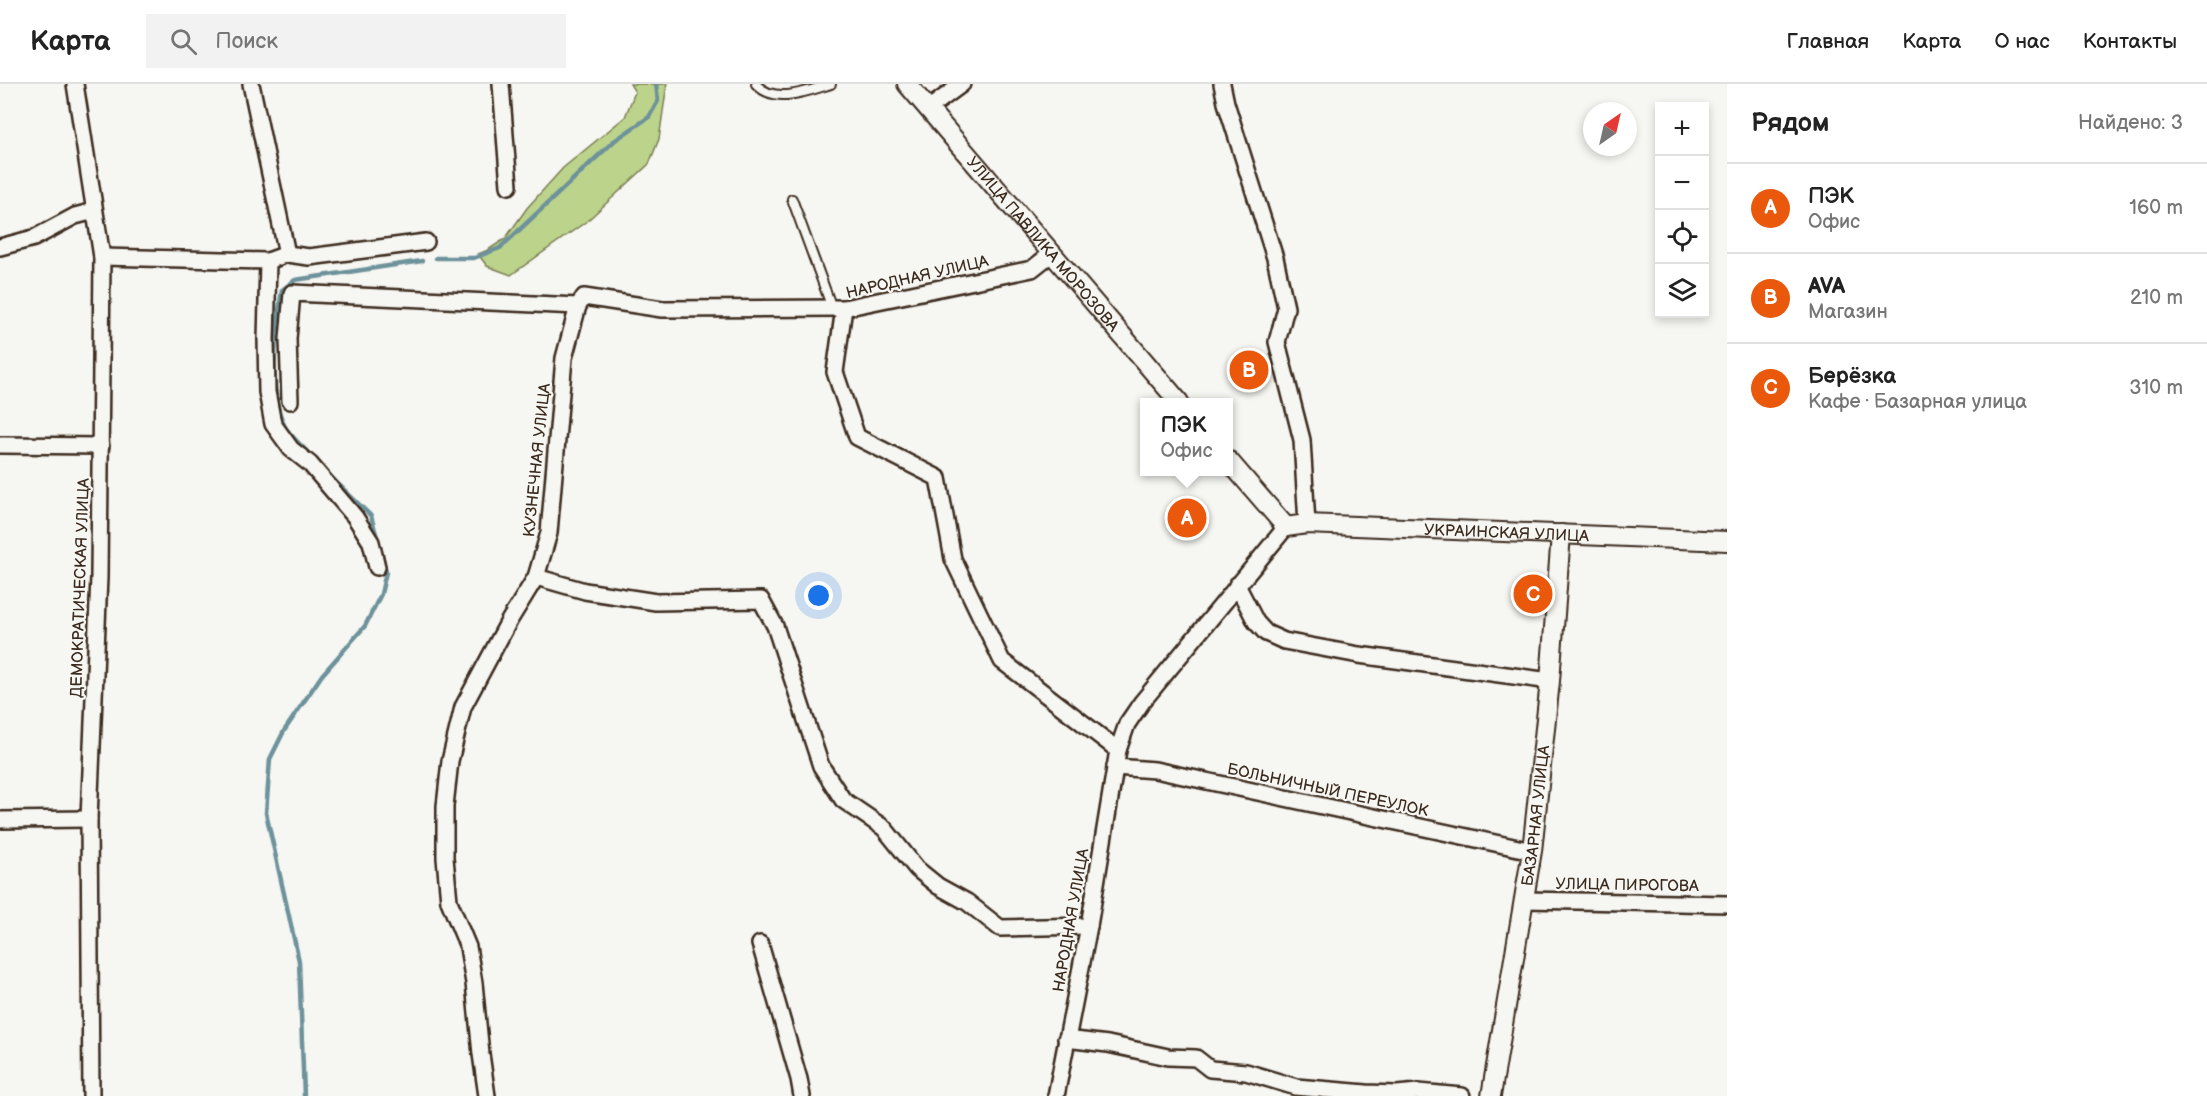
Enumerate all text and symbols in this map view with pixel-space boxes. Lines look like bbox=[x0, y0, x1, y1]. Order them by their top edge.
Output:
search box bbox=[146, 14, 566, 68]
text: Карта bbox=[30, 25, 110, 58]
icon: search bbox=[167, 25, 200, 58]
text: Поиск bbox=[215, 28, 278, 55]
text: Главная bbox=[1786, 29, 1869, 54]
text: Карта bbox=[1902, 29, 1961, 54]
text: О нас bbox=[1994, 29, 2050, 54]
text: Контакты bbox=[2083, 29, 2177, 54]
north arrow bbox=[1583, 102, 1637, 156]
map controls bbox=[1655, 102, 1709, 318]
button: + bbox=[1655, 102, 1709, 156]
text: Рядом bbox=[1751, 108, 1829, 139]
text: Найдено: 3 bbox=[2078, 111, 2183, 135]
street label: УЛИЦА ПАВЛИКА МОРОЗОВА bbox=[962, 153, 1123, 336]
button: − bbox=[1655, 156, 1709, 210]
text: ПЭК bbox=[1808, 183, 1854, 210]
text: A bbox=[1764, 196, 1777, 220]
text: 160 m bbox=[2129, 196, 2183, 220]
button: locate bbox=[1655, 210, 1709, 264]
text: Офис bbox=[1808, 210, 1860, 234]
street label: НАРОДНАЯ УЛИЦА bbox=[844, 252, 991, 303]
button: layers bbox=[1655, 264, 1709, 318]
text: AVA bbox=[1808, 273, 1845, 300]
text: B bbox=[1763, 286, 1778, 310]
text: 210 m bbox=[2130, 286, 2183, 310]
text: Магазин bbox=[1808, 300, 1888, 324]
pin: B bbox=[1230, 348, 1268, 392]
text: Берёзка bbox=[1808, 363, 1896, 390]
text: C bbox=[1763, 376, 1778, 400]
text: 310 m bbox=[2129, 376, 2183, 400]
street label: КУЗНЕЧНАЯ УЛИЦА bbox=[520, 382, 555, 538]
text: Кафе · Базарная улица bbox=[1808, 390, 2027, 414]
popup bbox=[1140, 398, 1233, 476]
text: ПЭК bbox=[1160, 412, 1207, 439]
text: Офис bbox=[1160, 439, 1213, 463]
street label: ДЕМОКРАТИЧЕСКАЯ УЛИЦА bbox=[67, 478, 94, 698]
pin: A bbox=[1168, 496, 1206, 540]
street label: УКРАИНСКАЯ УЛИЦА bbox=[1423, 521, 1590, 546]
pin: C bbox=[1514, 572, 1552, 616]
your location bbox=[804, 581, 833, 610]
street label: БАЗАРНАЯ УЛИЦА bbox=[1518, 744, 1554, 888]
street label: БОЛЬНИЧНЫЙ ПЕРЕУЛОК bbox=[1225, 760, 1431, 821]
street label: НАРОДНАЯ УЛИЦА bbox=[1049, 847, 1094, 994]
street label: УЛИЦА ПИРОГОВА bbox=[1555, 875, 1699, 896]

